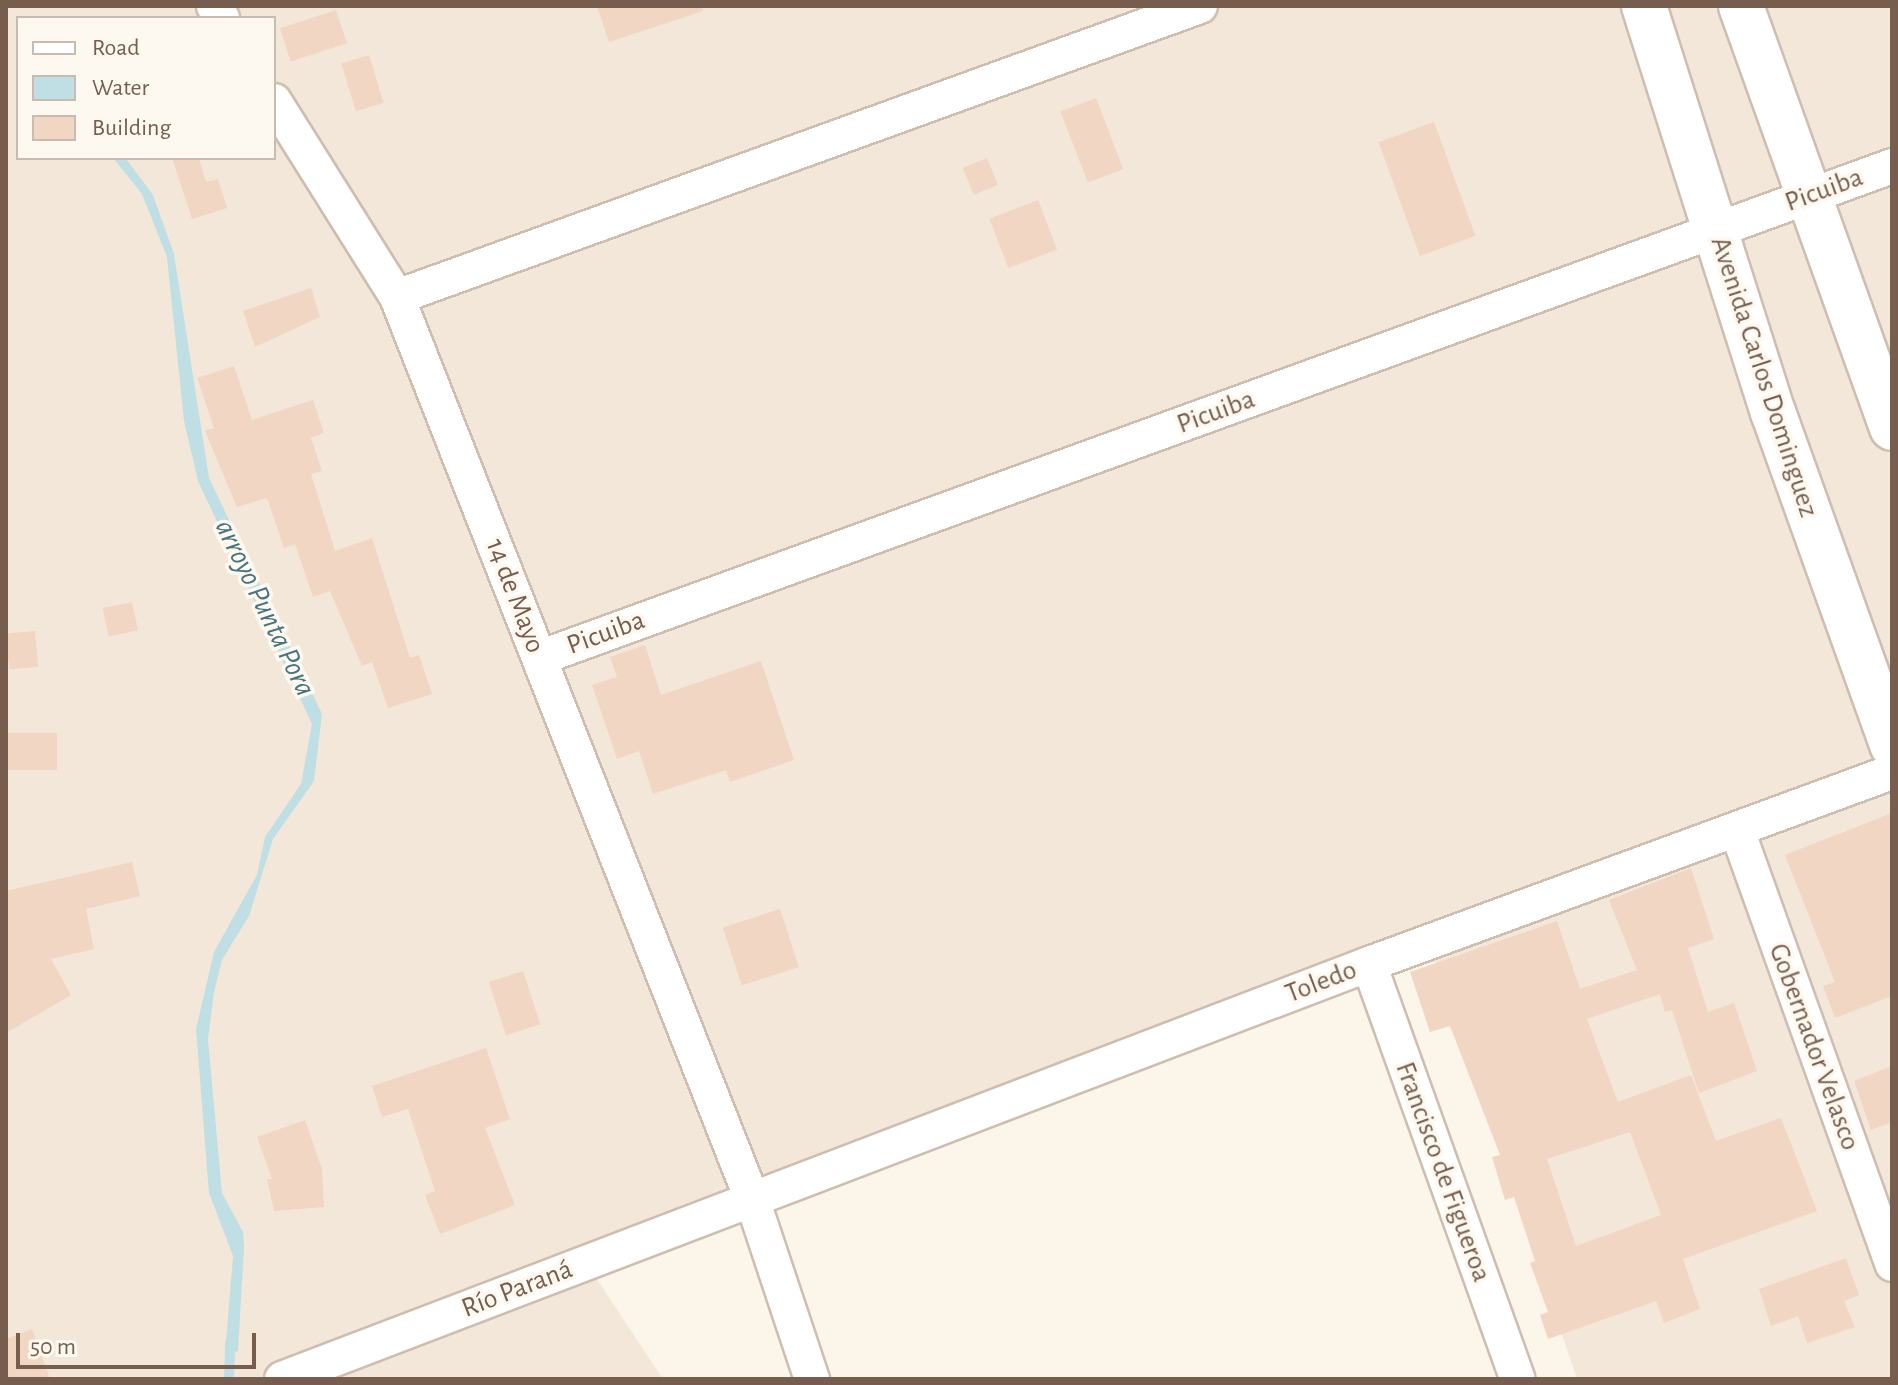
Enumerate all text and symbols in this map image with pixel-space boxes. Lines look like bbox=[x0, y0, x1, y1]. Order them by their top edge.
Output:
legend bbox=[16, 16, 276, 160]
text: Road bbox=[92, 36, 140, 60]
text: Water bbox=[92, 76, 149, 100]
text: Building bbox=[92, 116, 171, 140]
street label: Picuiba bbox=[1780, 160, 1868, 220]
street label: Avenida Carlos Dominguez bbox=[1703, 233, 1825, 521]
street label: Picuiba bbox=[1172, 382, 1260, 442]
water label: arroyo Punta Pora bbox=[207, 514, 323, 702]
street label: 14 de Mayo bbox=[478, 534, 552, 658]
street label: Picuiba bbox=[562, 603, 650, 663]
street label: Gobernador Velasco bbox=[1761, 939, 1867, 1155]
street label: Toledo bbox=[1281, 953, 1361, 1011]
street label: Francisco de Figueroa bbox=[1388, 1057, 1498, 1287]
street label: Río Paraná bbox=[457, 1253, 577, 1325]
scale bar bbox=[20, 1317, 260, 1367]
text: 50 m bbox=[30, 1335, 76, 1359]

